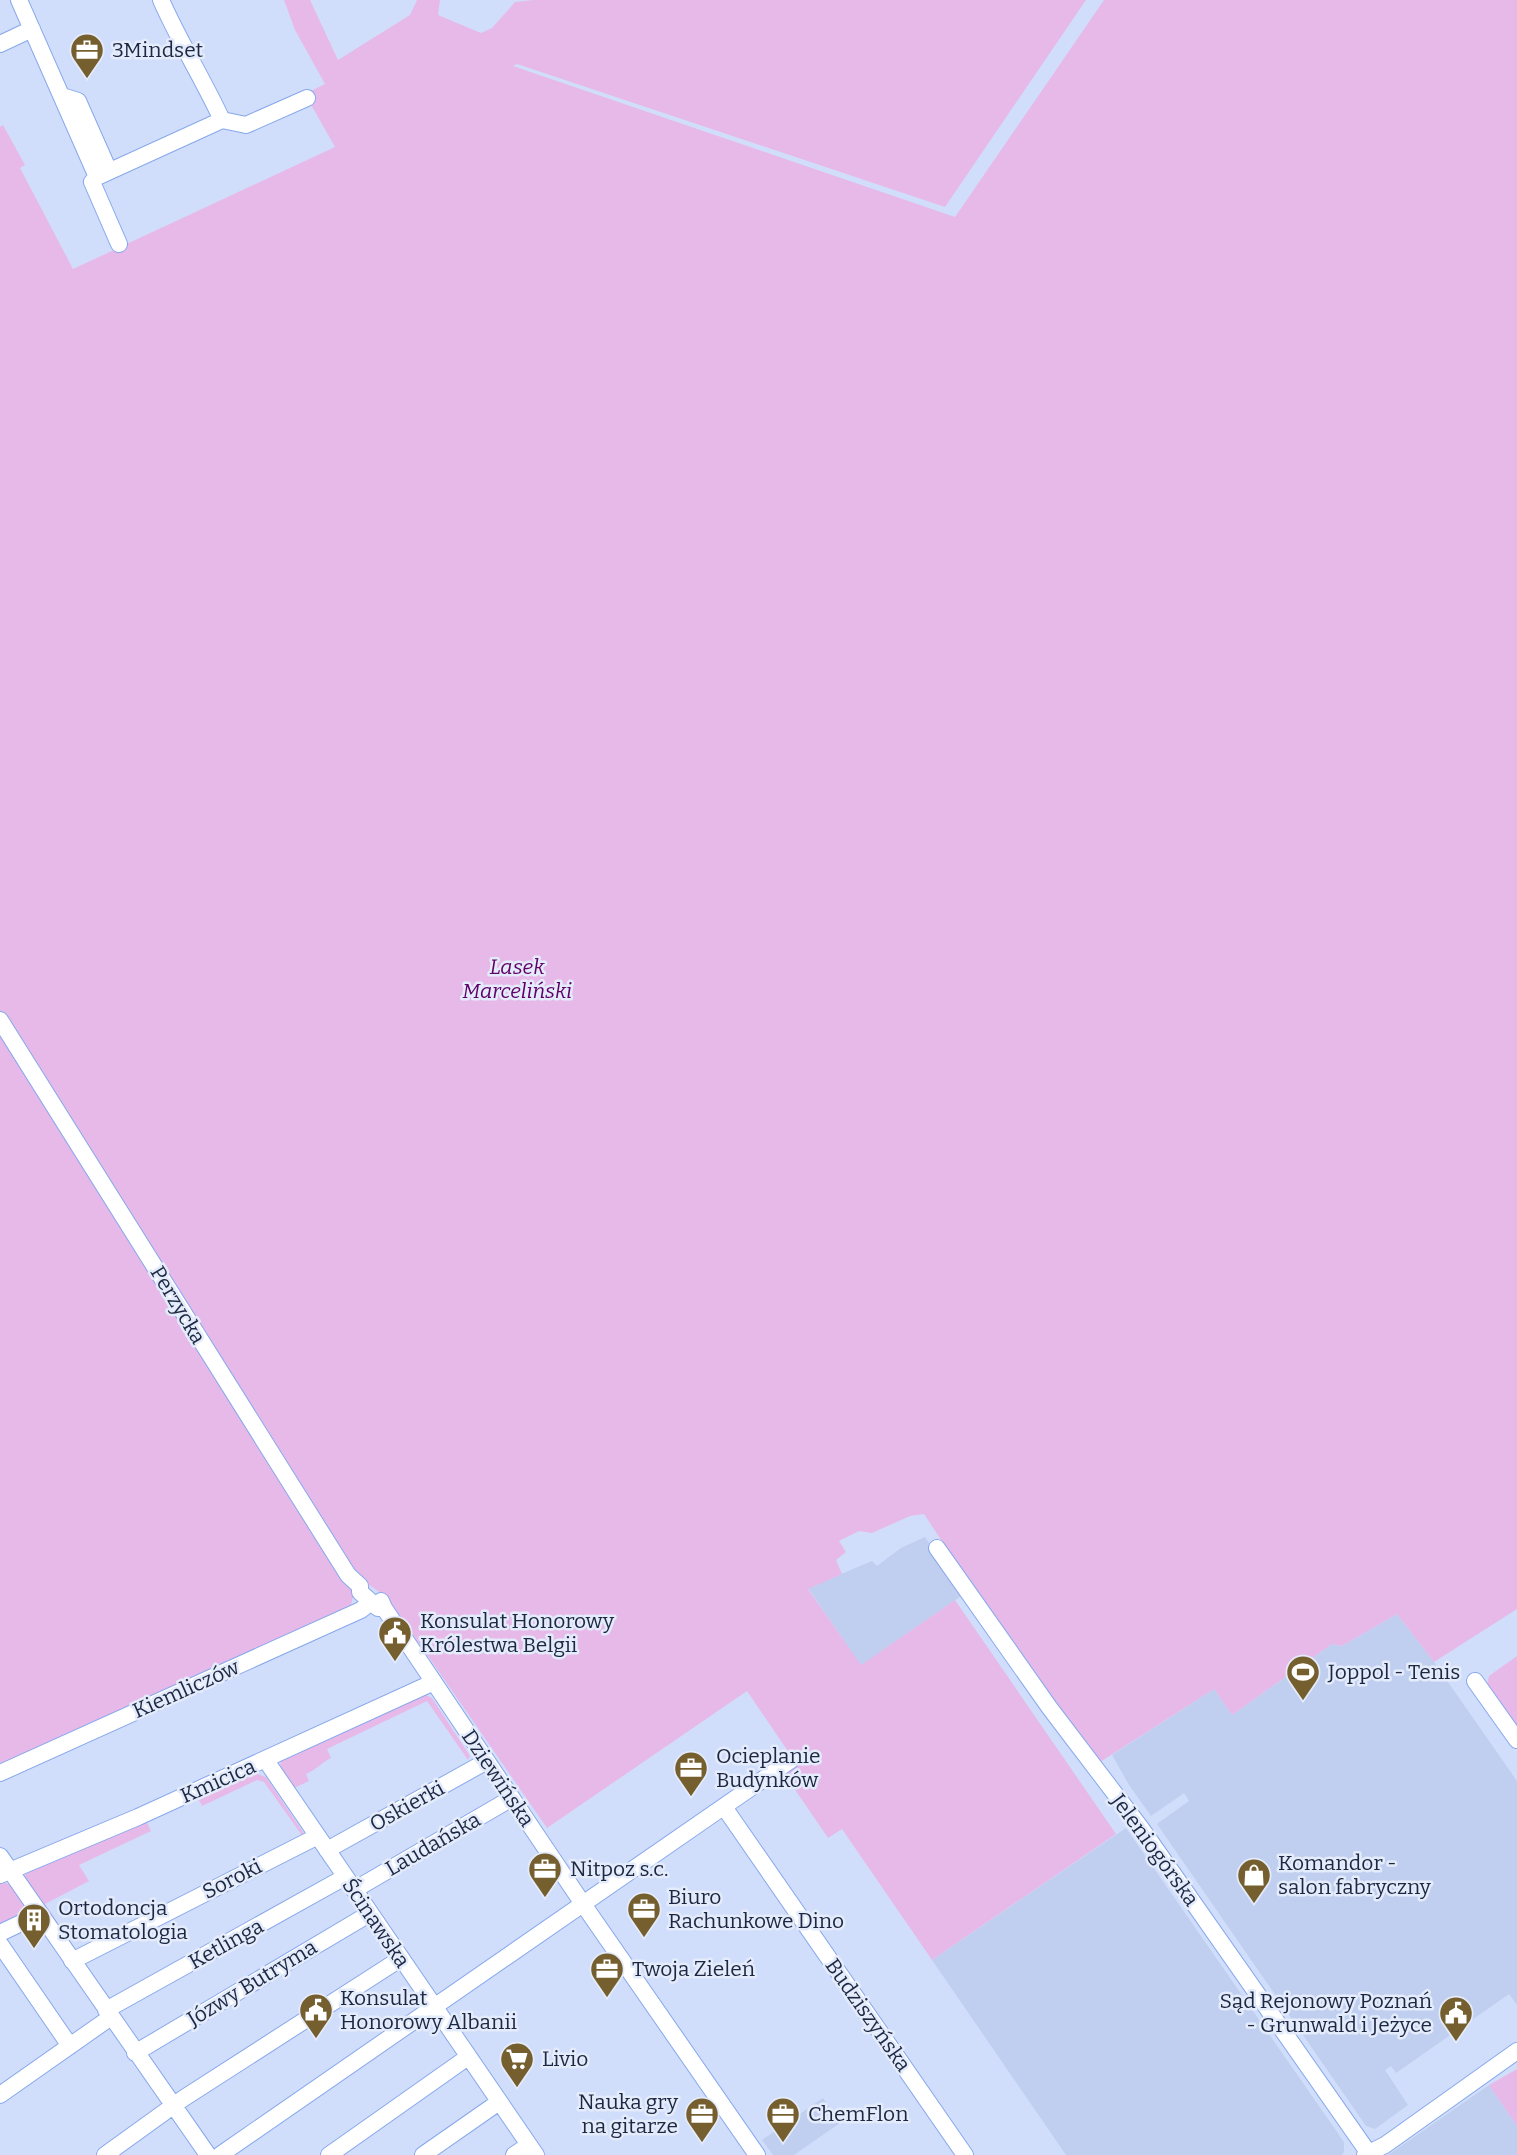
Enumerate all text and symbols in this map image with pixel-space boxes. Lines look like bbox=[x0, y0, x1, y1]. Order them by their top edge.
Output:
office icon: 3Mindset bbox=[68, 31, 106, 80]
place label: 3Mindset bbox=[112, 37, 204, 63]
park label: Lasek Marceliński bbox=[462, 954, 572, 1004]
street label: Perzycka bbox=[145, 1261, 212, 1349]
place label: Konsulat Honorowy Królestwa Belgii bbox=[420, 1608, 615, 1658]
public building icon: Konsulat Honorowy Królestwa Belgii bbox=[376, 1614, 414, 1663]
sports icon: Joppol - Tenis bbox=[1284, 1653, 1322, 1702]
street label: Kiemliczów bbox=[129, 1654, 244, 1724]
place label: Joppol - Tenis bbox=[1327, 1659, 1460, 1685]
street label: Dziewińska bbox=[456, 1724, 540, 1832]
place label: Ocieplanie Budynków bbox=[716, 1743, 821, 1793]
office icon: Ocieplanie Budynków bbox=[672, 1749, 710, 1798]
street label: Kmicica bbox=[176, 1753, 260, 1809]
street label: Oskierki bbox=[365, 1775, 449, 1837]
street label: Jeleniogórska bbox=[1105, 1788, 1205, 1912]
street label: Laudańska bbox=[381, 1806, 486, 1882]
office icon: Nitpoz s.c. bbox=[526, 1850, 564, 1899]
place label: Komandor - salon fabryczny bbox=[1278, 1850, 1432, 1900]
street label: Soroki bbox=[198, 1853, 266, 1905]
place label: Nitpoz s.c. bbox=[570, 1856, 668, 1882]
shop icon: Komandor - salon fabryczny bbox=[1235, 1856, 1273, 1905]
street label: Ścinawska bbox=[337, 1873, 416, 1973]
place label: Biuro Rachunkowe Dino bbox=[668, 1884, 844, 1934]
office icon: Biuro Rachunkowe Dino bbox=[625, 1890, 663, 1939]
place label: Ortodoncja Stomatologia bbox=[58, 1895, 188, 1945]
building icon: Ortodoncja Stomatologia bbox=[15, 1901, 53, 1950]
street label: Ketlinga bbox=[184, 1913, 268, 1975]
street label: Józwy Butryma bbox=[182, 1934, 322, 2032]
office icon: Twoja Zieleń bbox=[588, 1950, 626, 1999]
street label: Budziszyńska bbox=[820, 1953, 917, 2077]
place label: Twoja Zieleń bbox=[632, 1956, 755, 1982]
place label: Konsulat Honorowy Albanii bbox=[340, 1985, 517, 2035]
place label: Sąd Rejonowy Poznań - Grunwald i Jeżyce bbox=[1220, 1988, 1432, 2038]
public building icon: Konsulat Honorowy Albanii bbox=[297, 1991, 335, 2040]
public building icon: Sąd Rejonowy Poznań - Grunwald i Jeżyce bbox=[1437, 1994, 1475, 2043]
supermarket icon: Livio bbox=[498, 2040, 536, 2089]
place label: Livio bbox=[542, 2046, 588, 2072]
place label: Nauka gry na gitarze bbox=[578, 2089, 679, 2139]
office icon: Nauka gry na gitarze bbox=[683, 2095, 721, 2144]
office icon: ChemFlon bbox=[764, 2095, 802, 2144]
place label: ChemFlon bbox=[808, 2101, 908, 2127]

